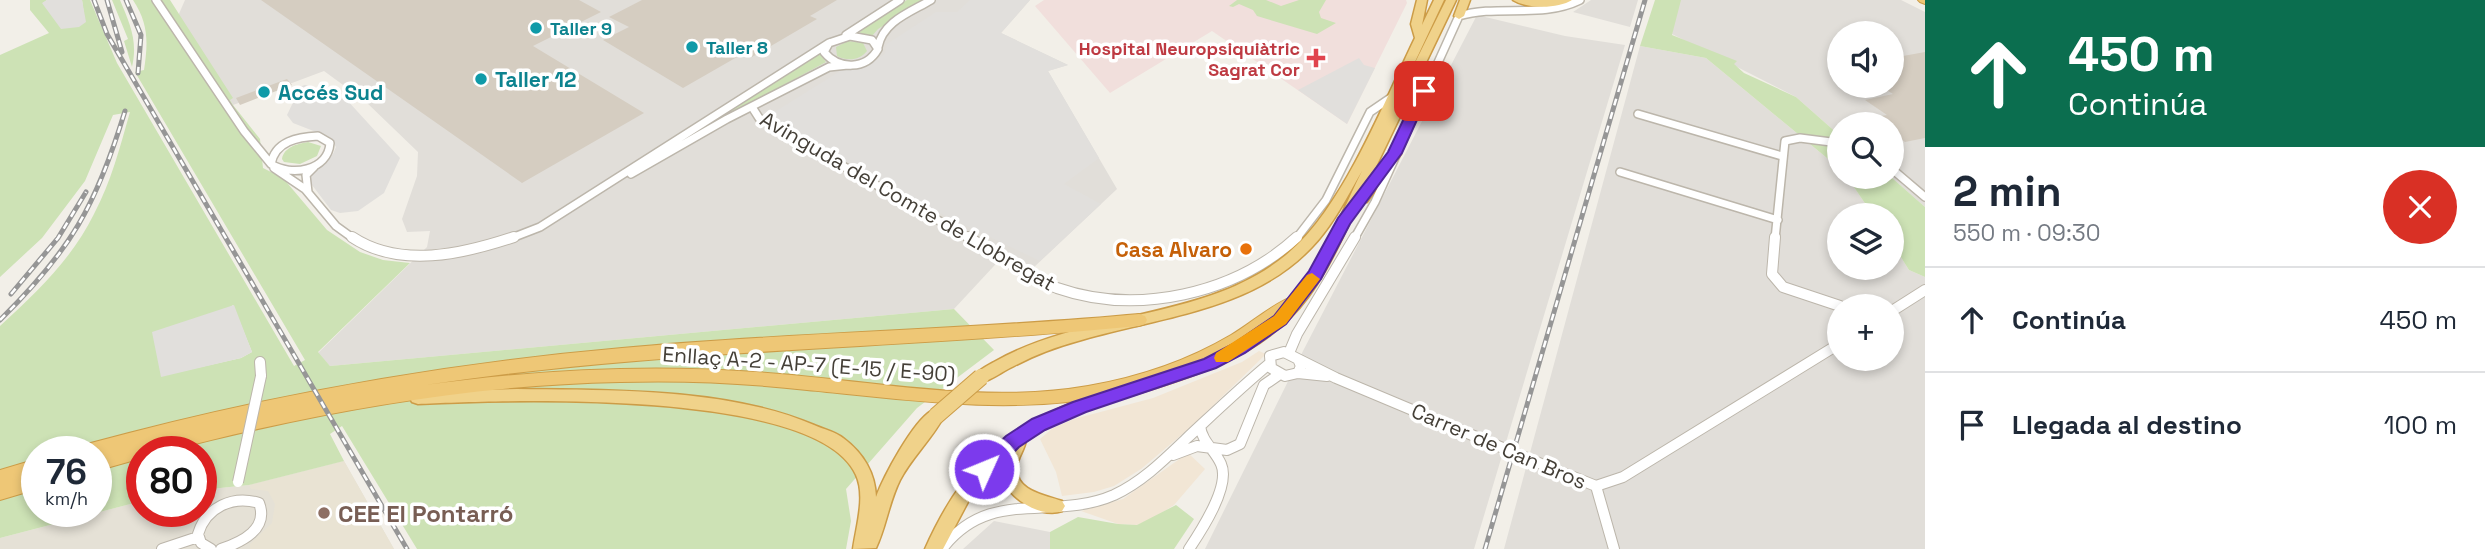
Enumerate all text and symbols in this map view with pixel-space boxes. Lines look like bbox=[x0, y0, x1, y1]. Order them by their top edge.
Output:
place label: Taller 9 bbox=[550, 17, 612, 40]
marker: Taller 9 bbox=[528, 20, 544, 36]
map controls bbox=[1827, 21, 1904, 371]
button: sound bbox=[1827, 21, 1904, 98]
text: 450 m bbox=[2068, 23, 2215, 85]
icon: ahead bbox=[1953, 28, 2044, 119]
place label: Taller 8 bbox=[706, 36, 768, 59]
place label: Hospital Neuropsiquiàtric Sagrat Cor bbox=[1079, 37, 1300, 81]
marker: Taller 8 bbox=[684, 39, 700, 55]
marker: Hospital Neuropsiquiàtric Sagrat Cor bbox=[1306, 48, 1326, 68]
pin bbox=[1394, 61, 1454, 121]
place label: Taller 12 bbox=[495, 66, 577, 93]
marker: Taller 12 bbox=[473, 71, 489, 87]
icon: arrive bbox=[1405, 72, 1443, 110]
place label: Accés Sud bbox=[278, 79, 383, 106]
marker: Accés Sud bbox=[256, 84, 272, 100]
text: Continúa bbox=[2068, 84, 2207, 124]
street label: Avinguda del Comte de Llobregat bbox=[756, 105, 1060, 297]
button: search bbox=[1827, 112, 1904, 189]
text: 2 min bbox=[1953, 165, 2062, 218]
button: close bbox=[2383, 170, 2457, 244]
button: layers bbox=[1827, 203, 1904, 280]
text: 550 m · 09:30 bbox=[1953, 218, 2100, 248]
place label: Casa Alvaro bbox=[1115, 236, 1232, 263]
marker: Casa Alvaro bbox=[1238, 241, 1254, 257]
button: + bbox=[1827, 294, 1904, 371]
icon: ahead bbox=[1953, 301, 1991, 339]
text: Continúa bbox=[2012, 303, 2126, 337]
text: 450 m bbox=[2379, 303, 2457, 337]
street label: Enllaç A-2 - AP-7 (E-15 / E-90) bbox=[662, 340, 956, 388]
street label: Carrer de Can Bros bbox=[1407, 397, 1591, 495]
icon: arrive bbox=[1953, 406, 1991, 444]
text: Llegada al destino bbox=[2012, 408, 2242, 442]
text: 100 m bbox=[2384, 408, 2457, 442]
position arrow bbox=[947, 432, 1021, 506]
speed limit sign: 80 bbox=[126, 436, 217, 527]
text: 76 bbox=[46, 450, 87, 494]
text: km/h bbox=[45, 487, 88, 510]
place label: CEE El Pontarró bbox=[338, 498, 513, 529]
marker: CEE El Pontarró bbox=[316, 505, 332, 521]

